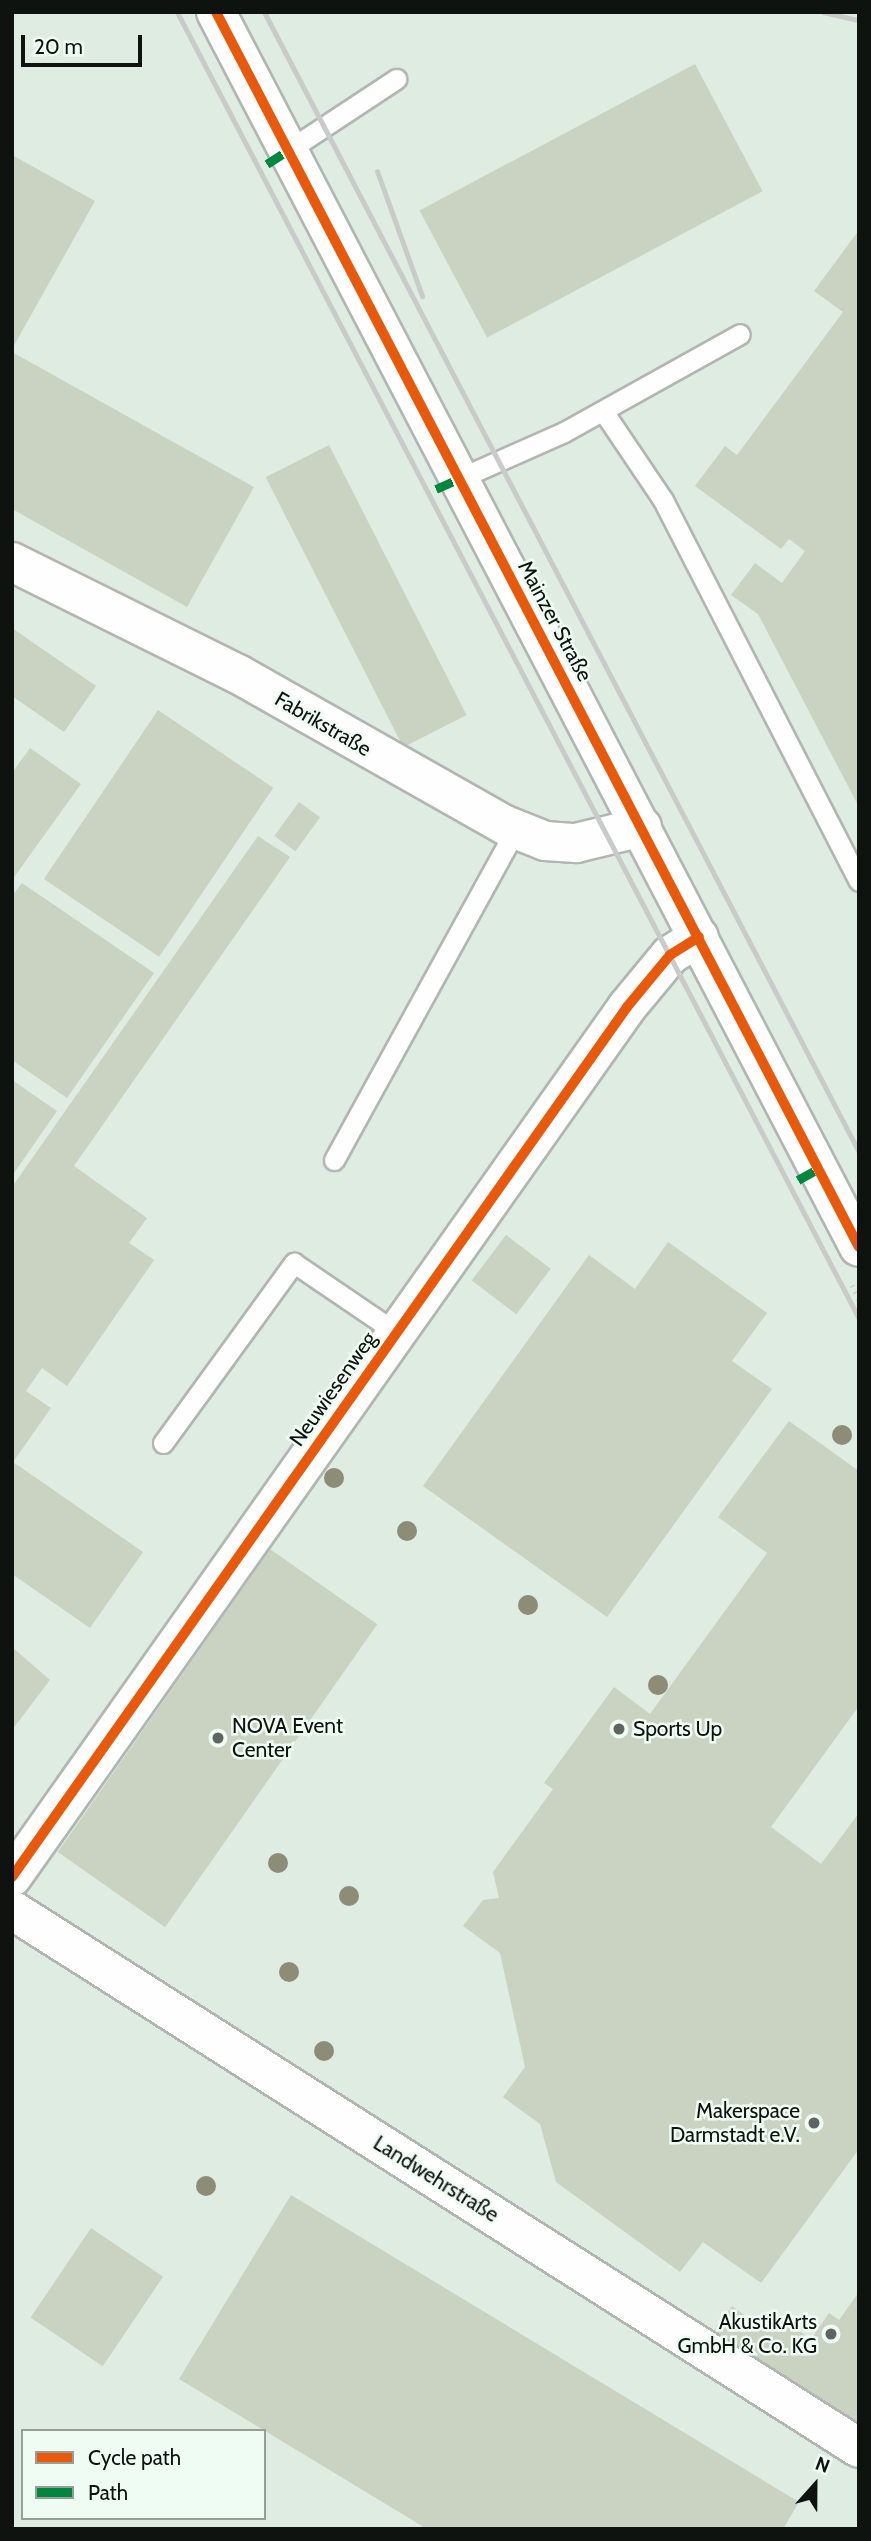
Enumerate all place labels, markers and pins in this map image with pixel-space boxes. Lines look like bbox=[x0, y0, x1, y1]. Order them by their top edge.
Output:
place label: NOVA Event Center bbox=[232, 1713, 343, 1763]
place label: Sports Up bbox=[633, 1716, 722, 1742]
marker: Sports Up bbox=[611, 1721, 627, 1737]
marker: NOVA Event Center bbox=[210, 1730, 226, 1746]
place label: Makerspace Darmstadt e.V. bbox=[670, 2098, 800, 2148]
marker: Makerspace Darmstadt e.V. bbox=[806, 2115, 822, 2131]
place label: AkustikArts GmbH & Co. KG bbox=[678, 2309, 817, 2359]
marker: AkustikArts GmbH & Co. KG bbox=[823, 2326, 839, 2342]

